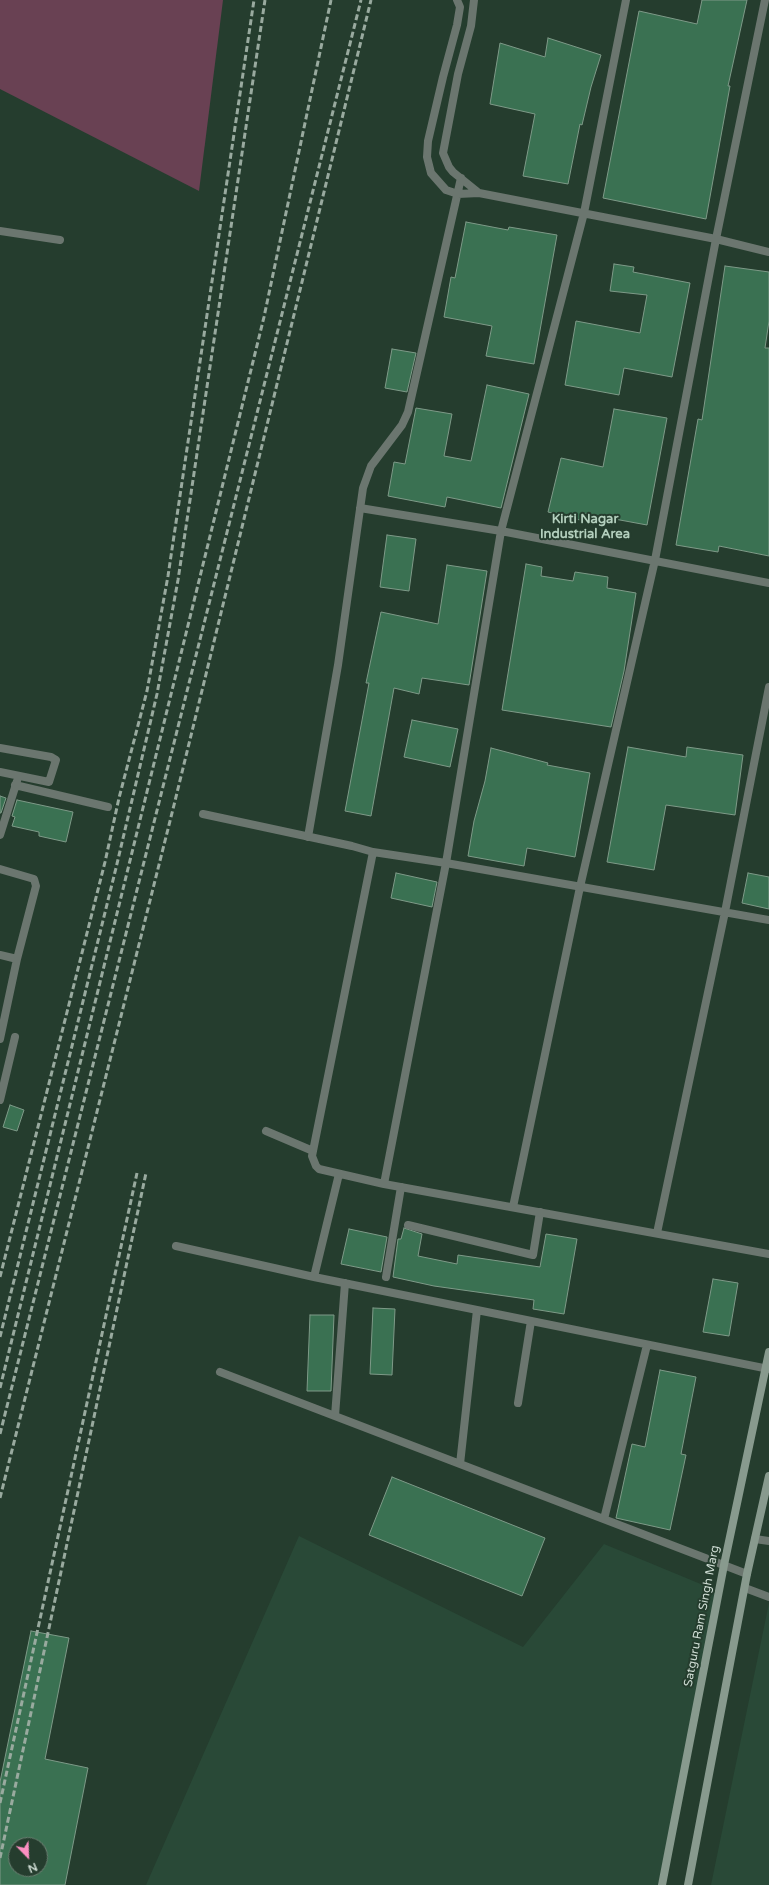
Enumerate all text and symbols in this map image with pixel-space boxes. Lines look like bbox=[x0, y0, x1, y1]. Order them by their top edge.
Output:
district label: Kirti Nagar Industrial Area bbox=[540, 512, 630, 543]
street label: Satguru Ram Singh Marg bbox=[681, 1544, 723, 1688]
north arrow bbox=[8, 1837, 48, 1877]
text: N bbox=[26, 1860, 39, 1875]

